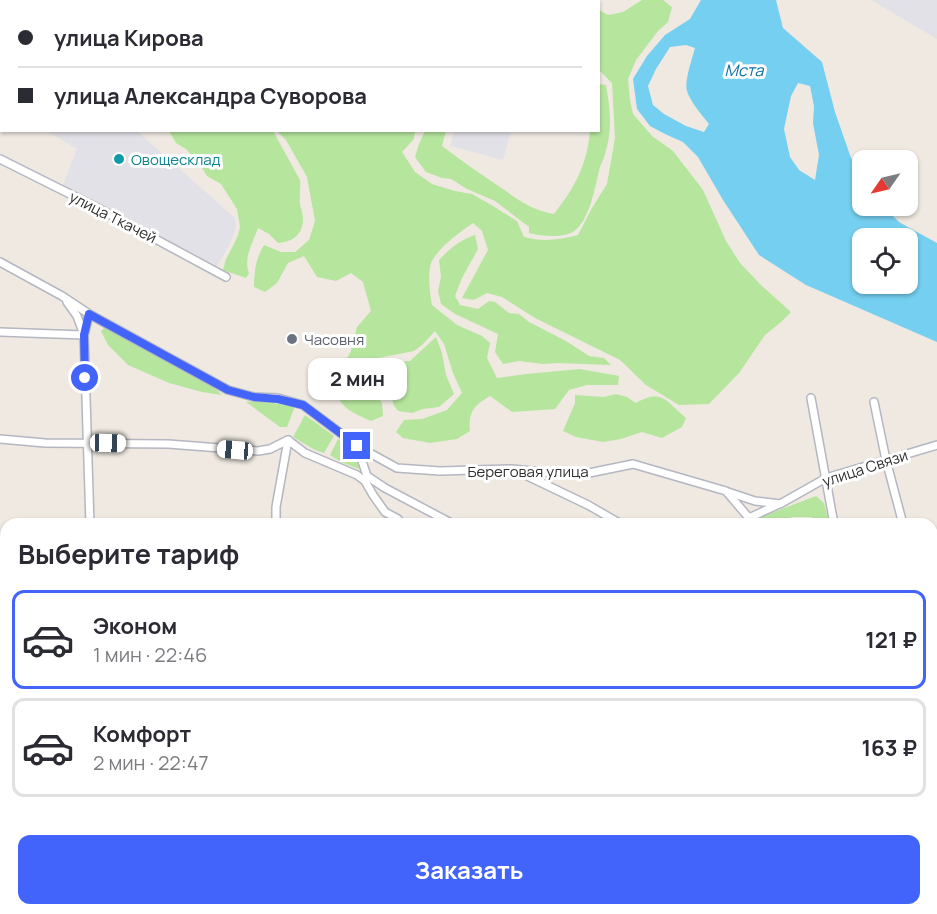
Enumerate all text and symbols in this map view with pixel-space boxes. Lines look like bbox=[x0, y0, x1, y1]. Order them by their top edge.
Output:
text: улица Кирова bbox=[54, 23, 204, 53]
water label: Мста bbox=[725, 59, 764, 81]
text: улица Александра Суворова bbox=[54, 81, 367, 111]
place label: Овощесклад bbox=[131, 149, 221, 170]
north arrow bbox=[852, 150, 918, 216]
map controls bbox=[852, 150, 918, 294]
marker: Овощесклад bbox=[112, 152, 126, 166]
street label: улица Ткачей bbox=[66, 186, 160, 248]
button: locate bbox=[852, 228, 918, 294]
place label: Часовня bbox=[304, 329, 364, 350]
marker: Часовня bbox=[285, 332, 299, 346]
callout: 2 мин bbox=[308, 359, 406, 401]
route start bbox=[71, 364, 98, 391]
text: 2 мин bbox=[330, 365, 385, 392]
route end bbox=[343, 432, 370, 459]
car bbox=[90, 434, 126, 452]
car bbox=[216, 439, 254, 461]
street label: улица Связи bbox=[820, 444, 910, 492]
street label: Береговая улица bbox=[467, 461, 589, 482]
text: Выберите тариф bbox=[18, 535, 239, 572]
text: Эконом bbox=[93, 611, 177, 641]
icon: car bbox=[21, 613, 75, 667]
text: 121 ₽ bbox=[865, 625, 917, 655]
text: 1 мин · 22:46 bbox=[93, 641, 207, 668]
text: Комфорт bbox=[93, 719, 191, 749]
icon: car bbox=[21, 721, 75, 775]
text: 163 ₽ bbox=[861, 733, 917, 763]
text: 2 мин · 22:47 bbox=[93, 749, 209, 776]
button: Заказать bbox=[18, 835, 920, 904]

